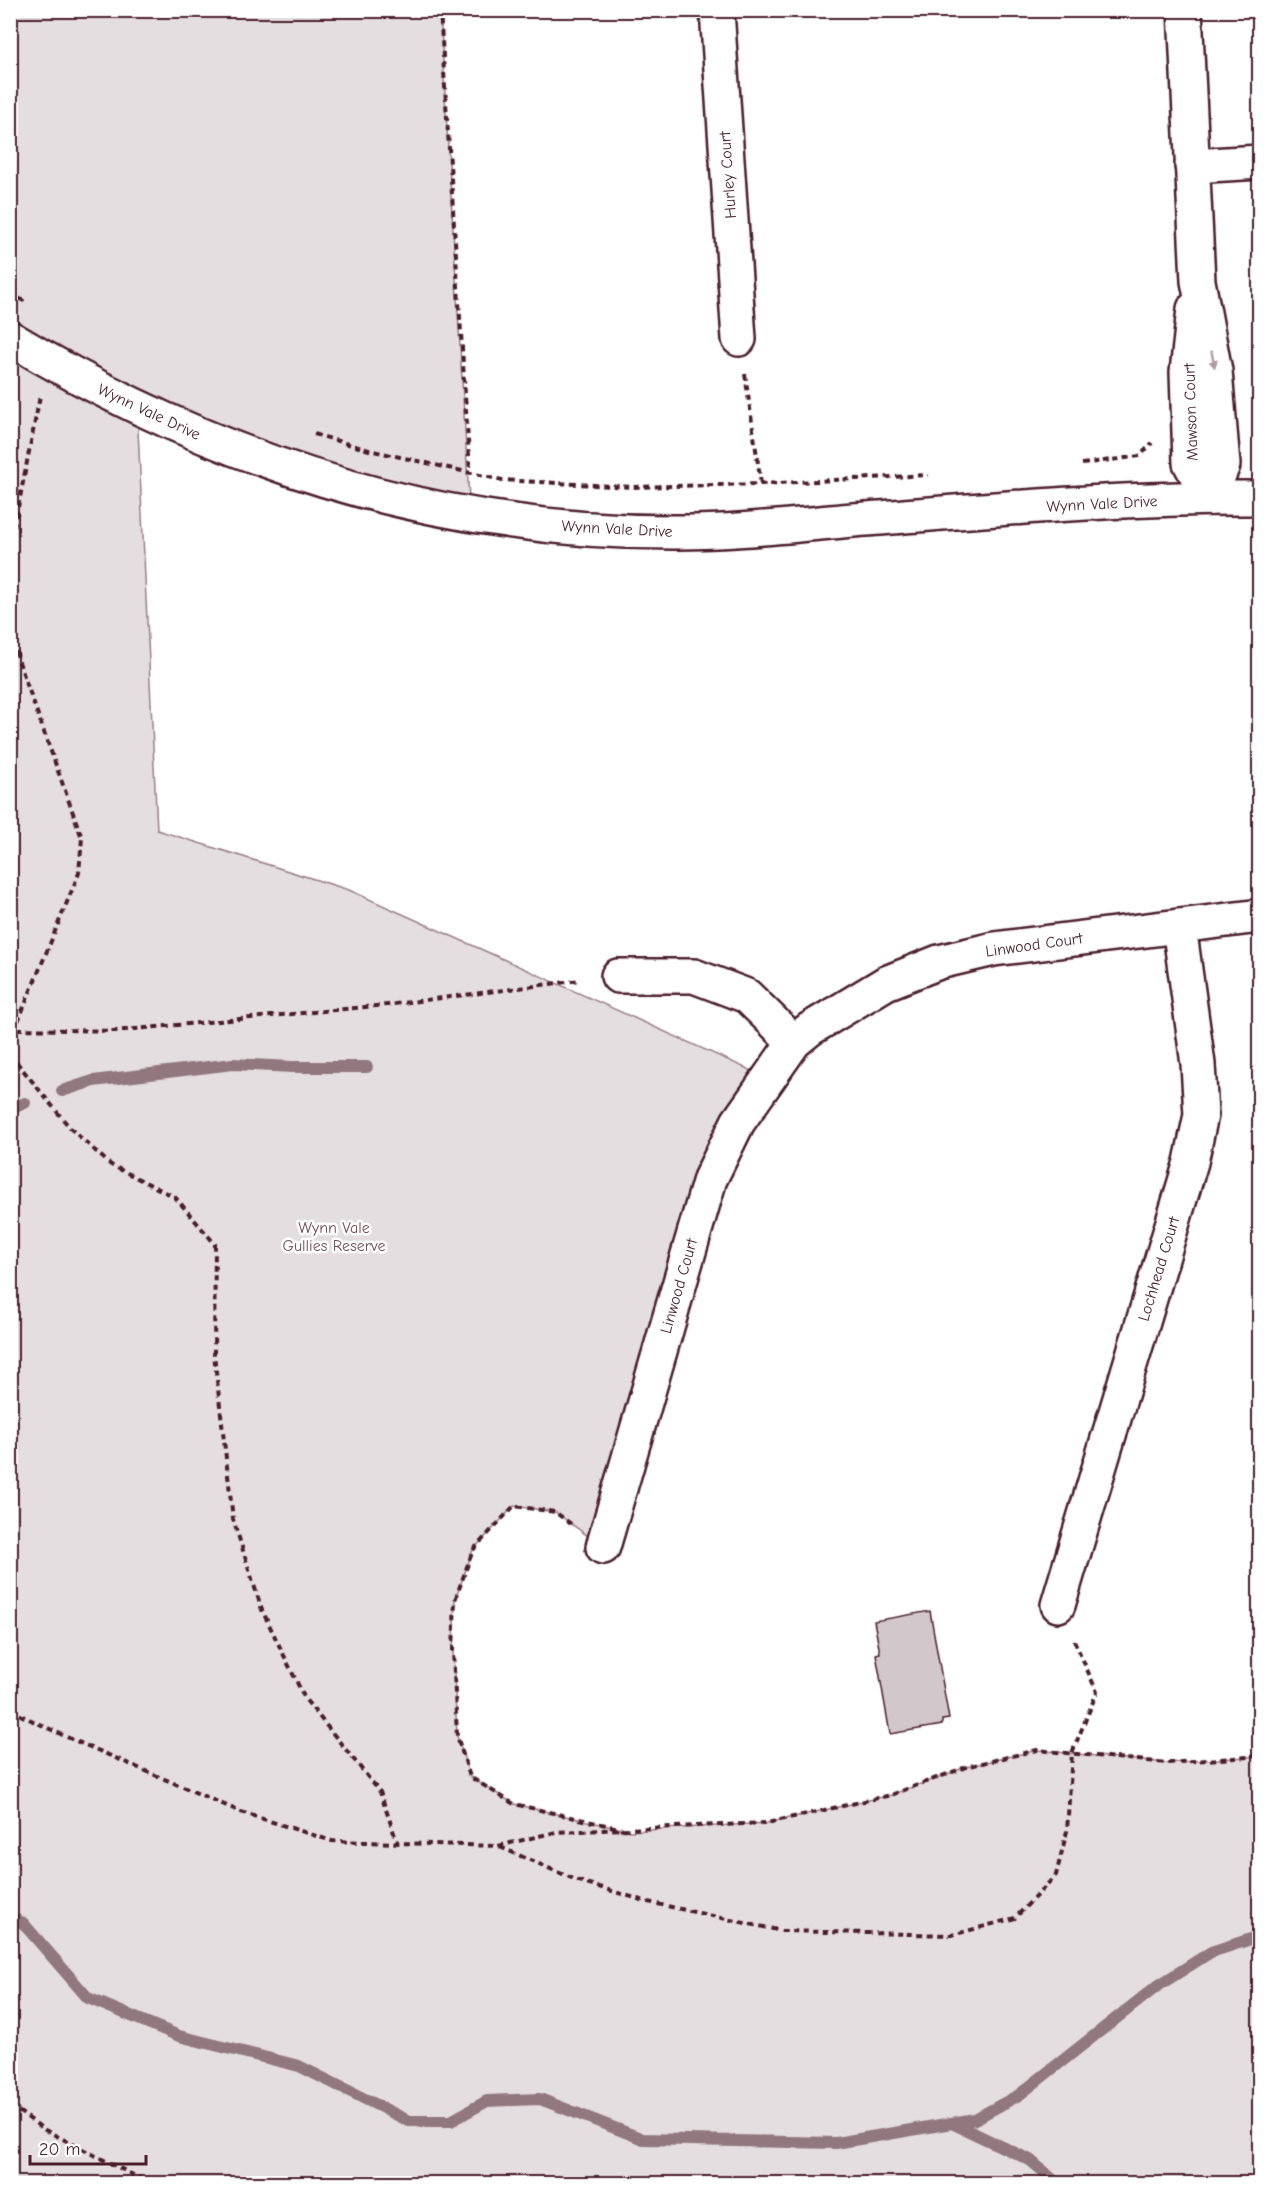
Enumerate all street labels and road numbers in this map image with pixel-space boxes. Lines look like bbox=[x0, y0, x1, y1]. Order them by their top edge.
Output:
street label: Hurley Court bbox=[716, 130, 740, 219]
street label: Mawson Court bbox=[1180, 362, 1202, 461]
street label: Wynn Vale Drive bbox=[95, 380, 203, 444]
street label: Wynn Vale Drive bbox=[1046, 492, 1158, 516]
street label: Wynn Vale Drive bbox=[561, 517, 673, 541]
street label: Linwood Court bbox=[984, 929, 1084, 961]
street label: Lochhead Court bbox=[1135, 1214, 1184, 1324]
street label: Linwood Court bbox=[657, 1236, 701, 1336]

